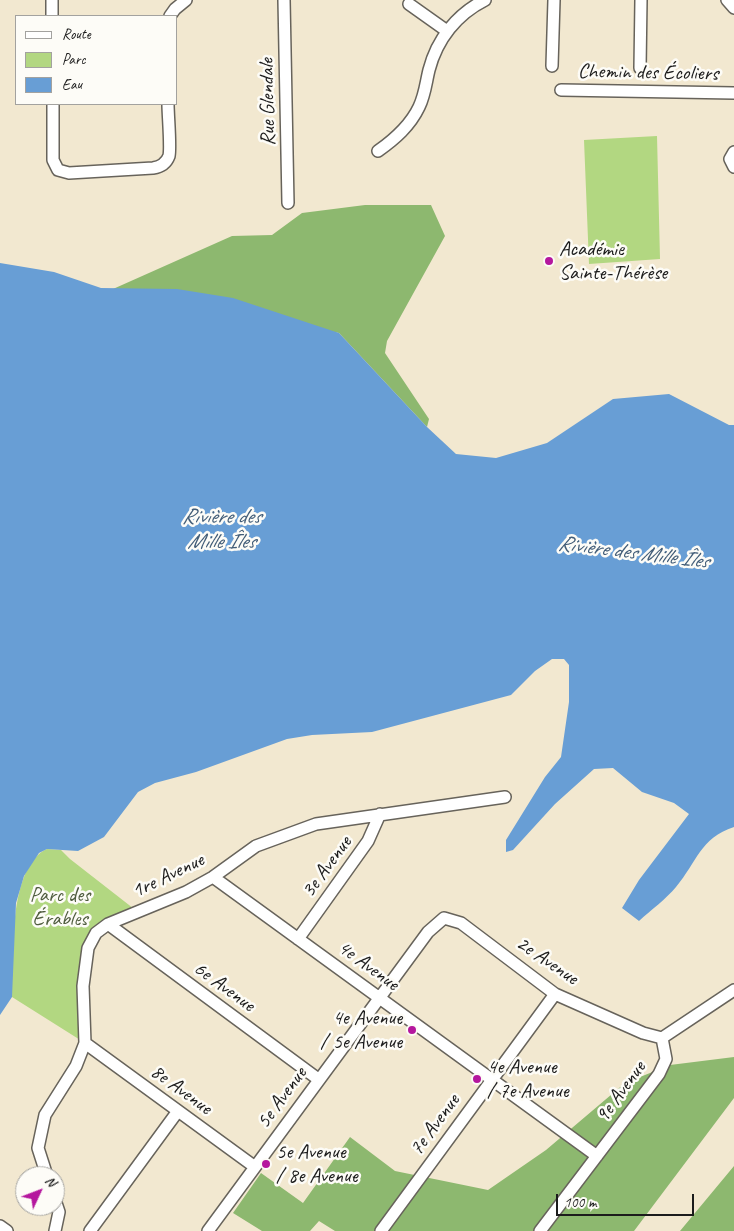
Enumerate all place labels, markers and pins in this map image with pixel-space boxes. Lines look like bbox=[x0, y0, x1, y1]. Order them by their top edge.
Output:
place label: Académie Sainte-Thérèse bbox=[559, 236, 667, 286]
marker: Académie Sainte-Thérèse bbox=[543, 255, 555, 267]
place label: 4e Avenue / 5e Avenue bbox=[320, 1005, 402, 1055]
marker: 4e Avenue / 5e Avenue bbox=[406, 1024, 418, 1036]
place label: 4e Avenue / 7e Avenue bbox=[487, 1054, 569, 1104]
marker: 4e Avenue / 7e Avenue bbox=[471, 1073, 483, 1085]
place label: 5e Avenue / 8e Avenue bbox=[276, 1139, 358, 1189]
marker: 5e Avenue / 8e Avenue bbox=[260, 1158, 272, 1170]

